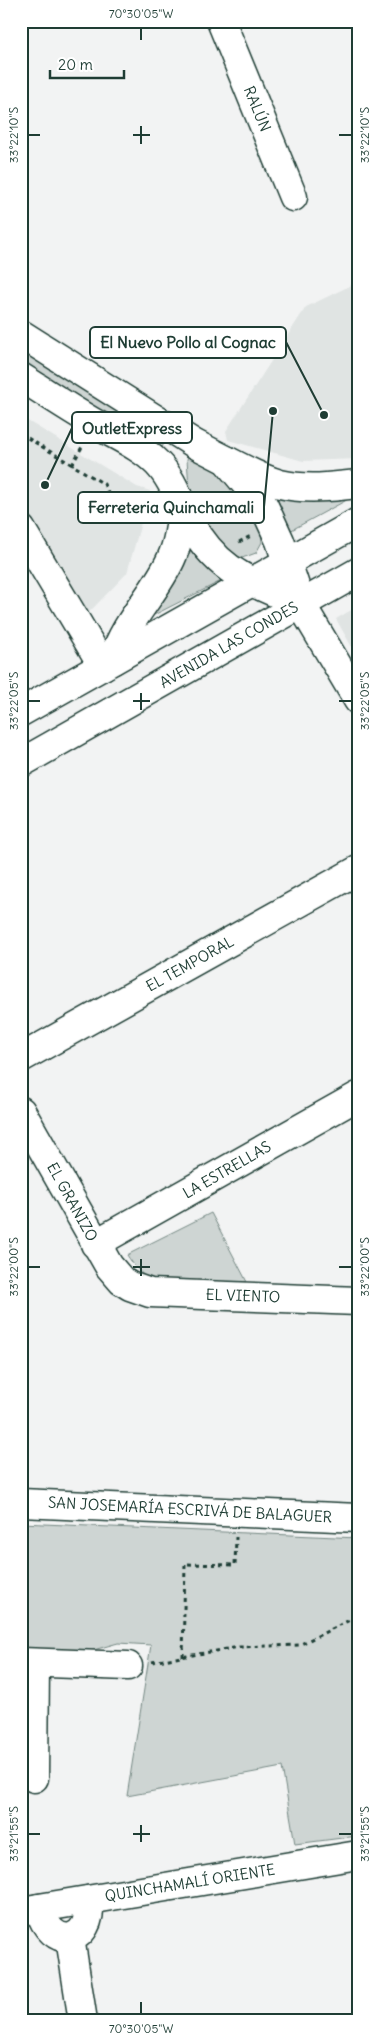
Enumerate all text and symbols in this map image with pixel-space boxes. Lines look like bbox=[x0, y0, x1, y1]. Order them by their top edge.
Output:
text: 70°30'05"W bbox=[109, 6, 173, 21]
scale bar bbox=[50, 48, 124, 80]
text: 20 m bbox=[58, 55, 93, 74]
street label: RALÚN bbox=[240, 83, 276, 134]
text: 33°22'10"S bbox=[6, 106, 21, 163]
text: 33°22'10"S bbox=[357, 106, 372, 163]
callout: El Nuevo Pollo al Cognac bbox=[90, 327, 286, 358]
text: El Nuevo Pollo al Cognac bbox=[100, 332, 276, 353]
callout: OutletExpress bbox=[72, 412, 192, 443]
text: OutletExpress bbox=[82, 418, 182, 439]
callout: Ferreteria Quinchamali bbox=[78, 492, 264, 523]
text: Ferreteria Quinchamali bbox=[88, 497, 254, 517]
street label: AVENIDA LAS CONDES bbox=[156, 597, 302, 692]
text: 33°22'05"S bbox=[6, 671, 21, 730]
text: 33°22'05"S bbox=[357, 671, 372, 730]
street label: EL TEMPORAL bbox=[143, 932, 237, 995]
street label: LA ESTRELLAS bbox=[179, 1137, 274, 1203]
street label: EL GRANIZO bbox=[43, 1159, 102, 1245]
text: 33°22'00"S bbox=[6, 1237, 21, 1297]
text: 33°22'00"S bbox=[357, 1237, 372, 1297]
street label: EL VIENTO bbox=[205, 1285, 281, 1306]
street label: SAN JOSEMARÍA ESCRIVÁ DE BALAGUER bbox=[47, 1493, 333, 1526]
text: 33°21'55"S bbox=[6, 1806, 21, 1862]
text: 33°21'55"S bbox=[357, 1806, 372, 1862]
street label: QUINCHAMALÍ ORIENTE bbox=[103, 1860, 277, 1905]
text: 70°30'05"W bbox=[109, 2021, 173, 2036]

